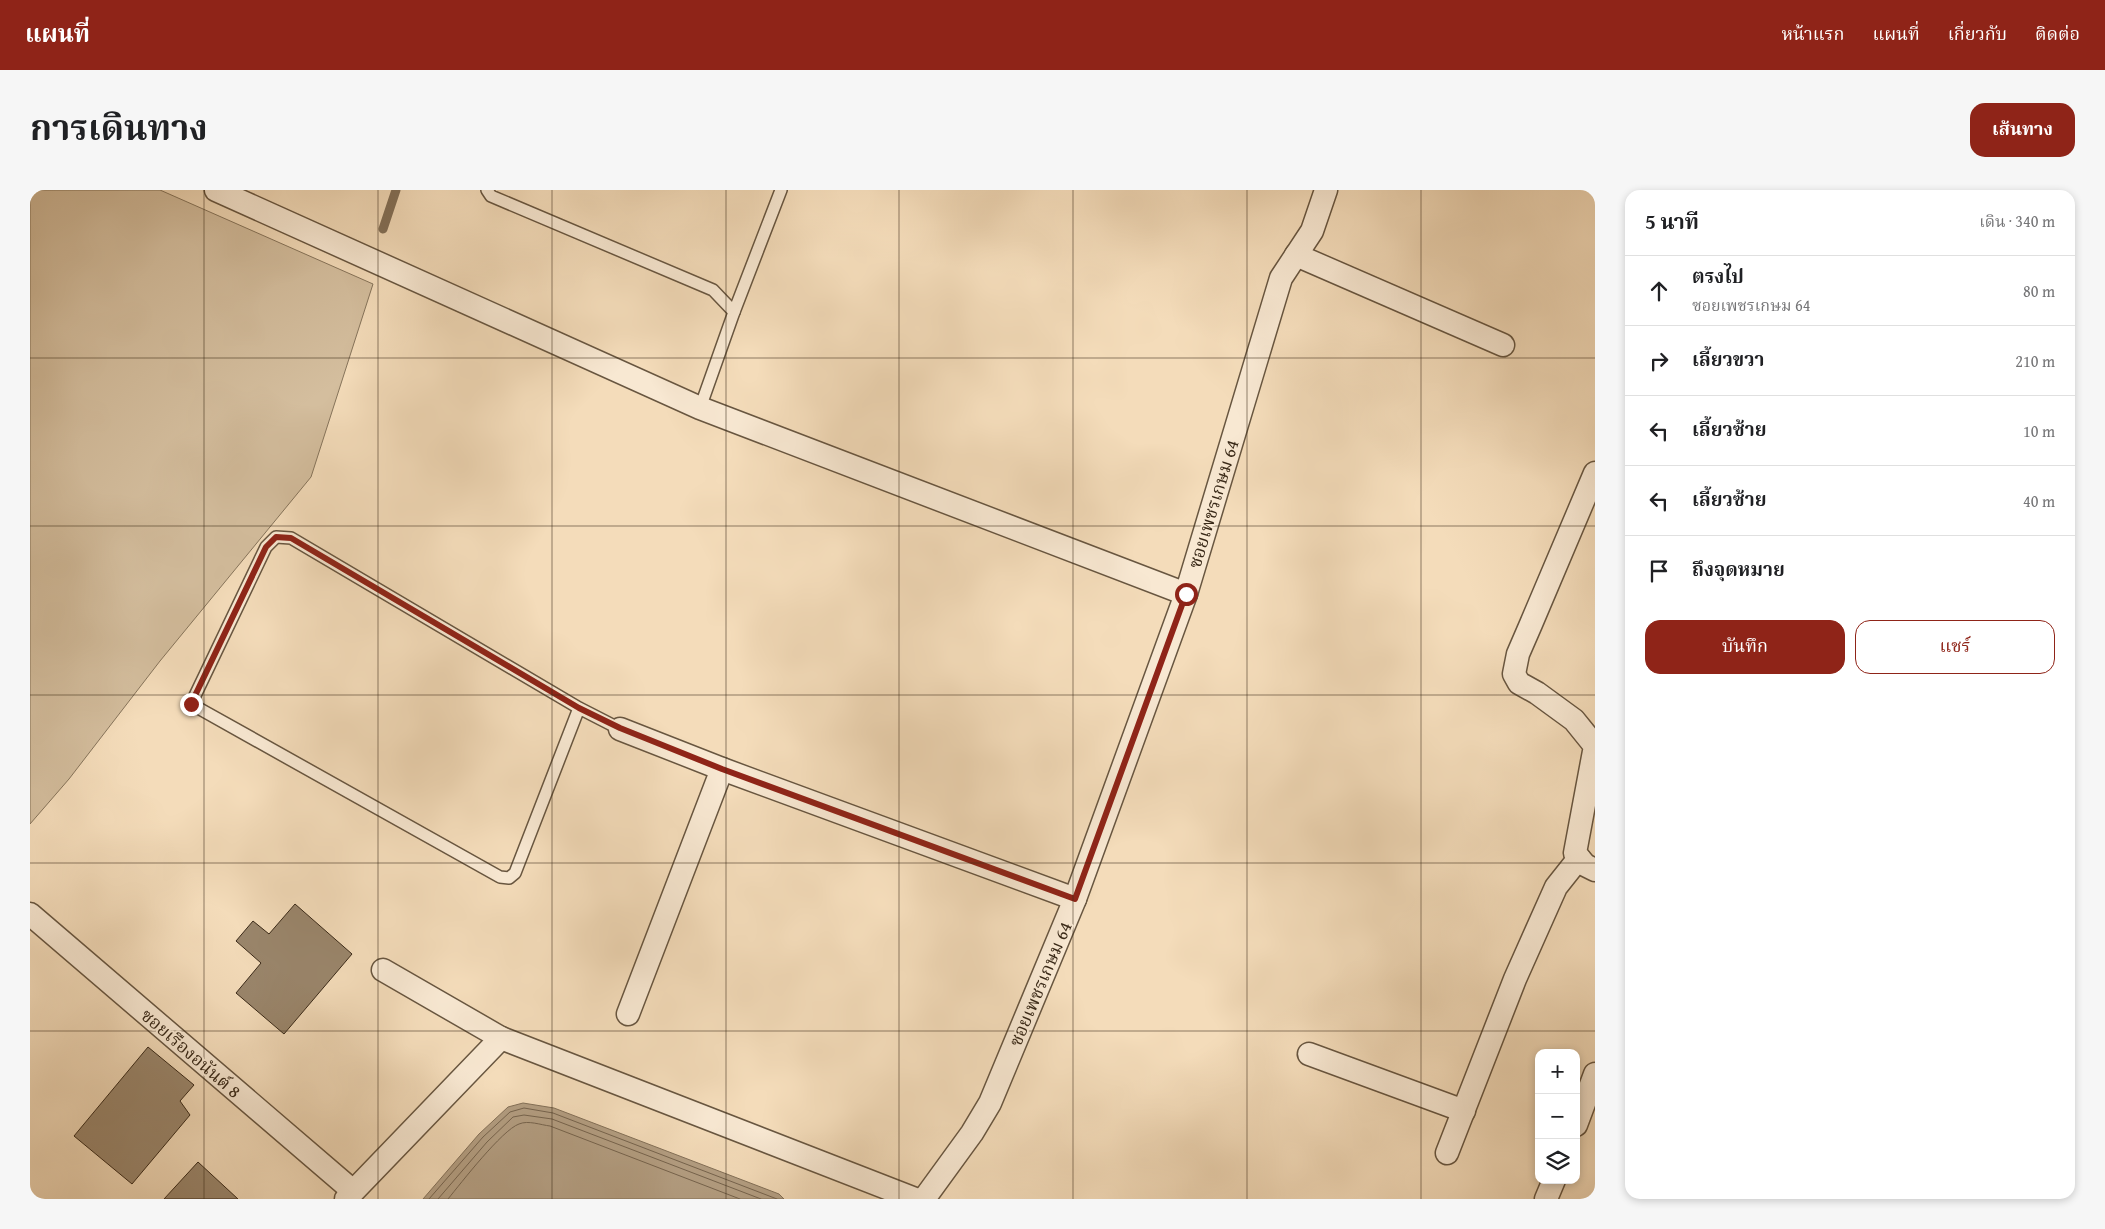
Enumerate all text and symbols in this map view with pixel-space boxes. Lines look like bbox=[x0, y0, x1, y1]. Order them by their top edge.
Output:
text: แผนที่ bbox=[25, 16, 90, 51]
text: หน้าแรก bbox=[1781, 20, 1844, 47]
text: แผนที่ bbox=[1872, 20, 1920, 47]
text: เกี่ยวกับ bbox=[1948, 20, 2007, 47]
text: ติดต่อ bbox=[2035, 20, 2080, 47]
text: การเดินทาง bbox=[30, 102, 208, 153]
button: เส้นทาง bbox=[1970, 103, 2075, 157]
text: 5 นาที bbox=[1645, 206, 1699, 237]
text: เดิน · 340 m bbox=[1979, 209, 2055, 233]
text: ตรงไป bbox=[1692, 262, 1744, 290]
icon: ahead bbox=[1645, 277, 1673, 305]
text: 80 m bbox=[2023, 279, 2055, 303]
text: ซอยเพชรเกษม 64 bbox=[1692, 293, 1810, 317]
text: เลี้ยวขวา bbox=[1692, 345, 1764, 373]
icon: right bbox=[1645, 347, 1673, 375]
text: 210 m bbox=[2015, 349, 2055, 373]
text: เลี้ยวซ้าย bbox=[1692, 415, 1766, 443]
icon: left bbox=[1645, 417, 1673, 445]
text: 10 m bbox=[2023, 419, 2055, 443]
street label: ซอยเพชรเกษม 64 bbox=[1181, 436, 1245, 572]
text: เลี้ยวซ้าย bbox=[1692, 485, 1766, 513]
icon: left bbox=[1645, 487, 1673, 515]
text: 40 m bbox=[2023, 489, 2055, 513]
text: ถึงจุดหมาย bbox=[1692, 555, 1785, 583]
icon: arrive bbox=[1645, 557, 1673, 585]
route start bbox=[1175, 583, 1198, 606]
button: บันทึก bbox=[1645, 620, 1845, 674]
button: แชร์ bbox=[1855, 620, 2055, 674]
route end bbox=[180, 693, 203, 716]
street label: ซอยเพชรเกษม 64 bbox=[1002, 917, 1078, 1051]
street label: ซอยเรืองอนันต์ 8 bbox=[135, 1002, 247, 1104]
map controls bbox=[1535, 1049, 1580, 1184]
button: + bbox=[1535, 1049, 1580, 1094]
button: − bbox=[1535, 1094, 1580, 1139]
button: layers bbox=[1535, 1139, 1580, 1184]

